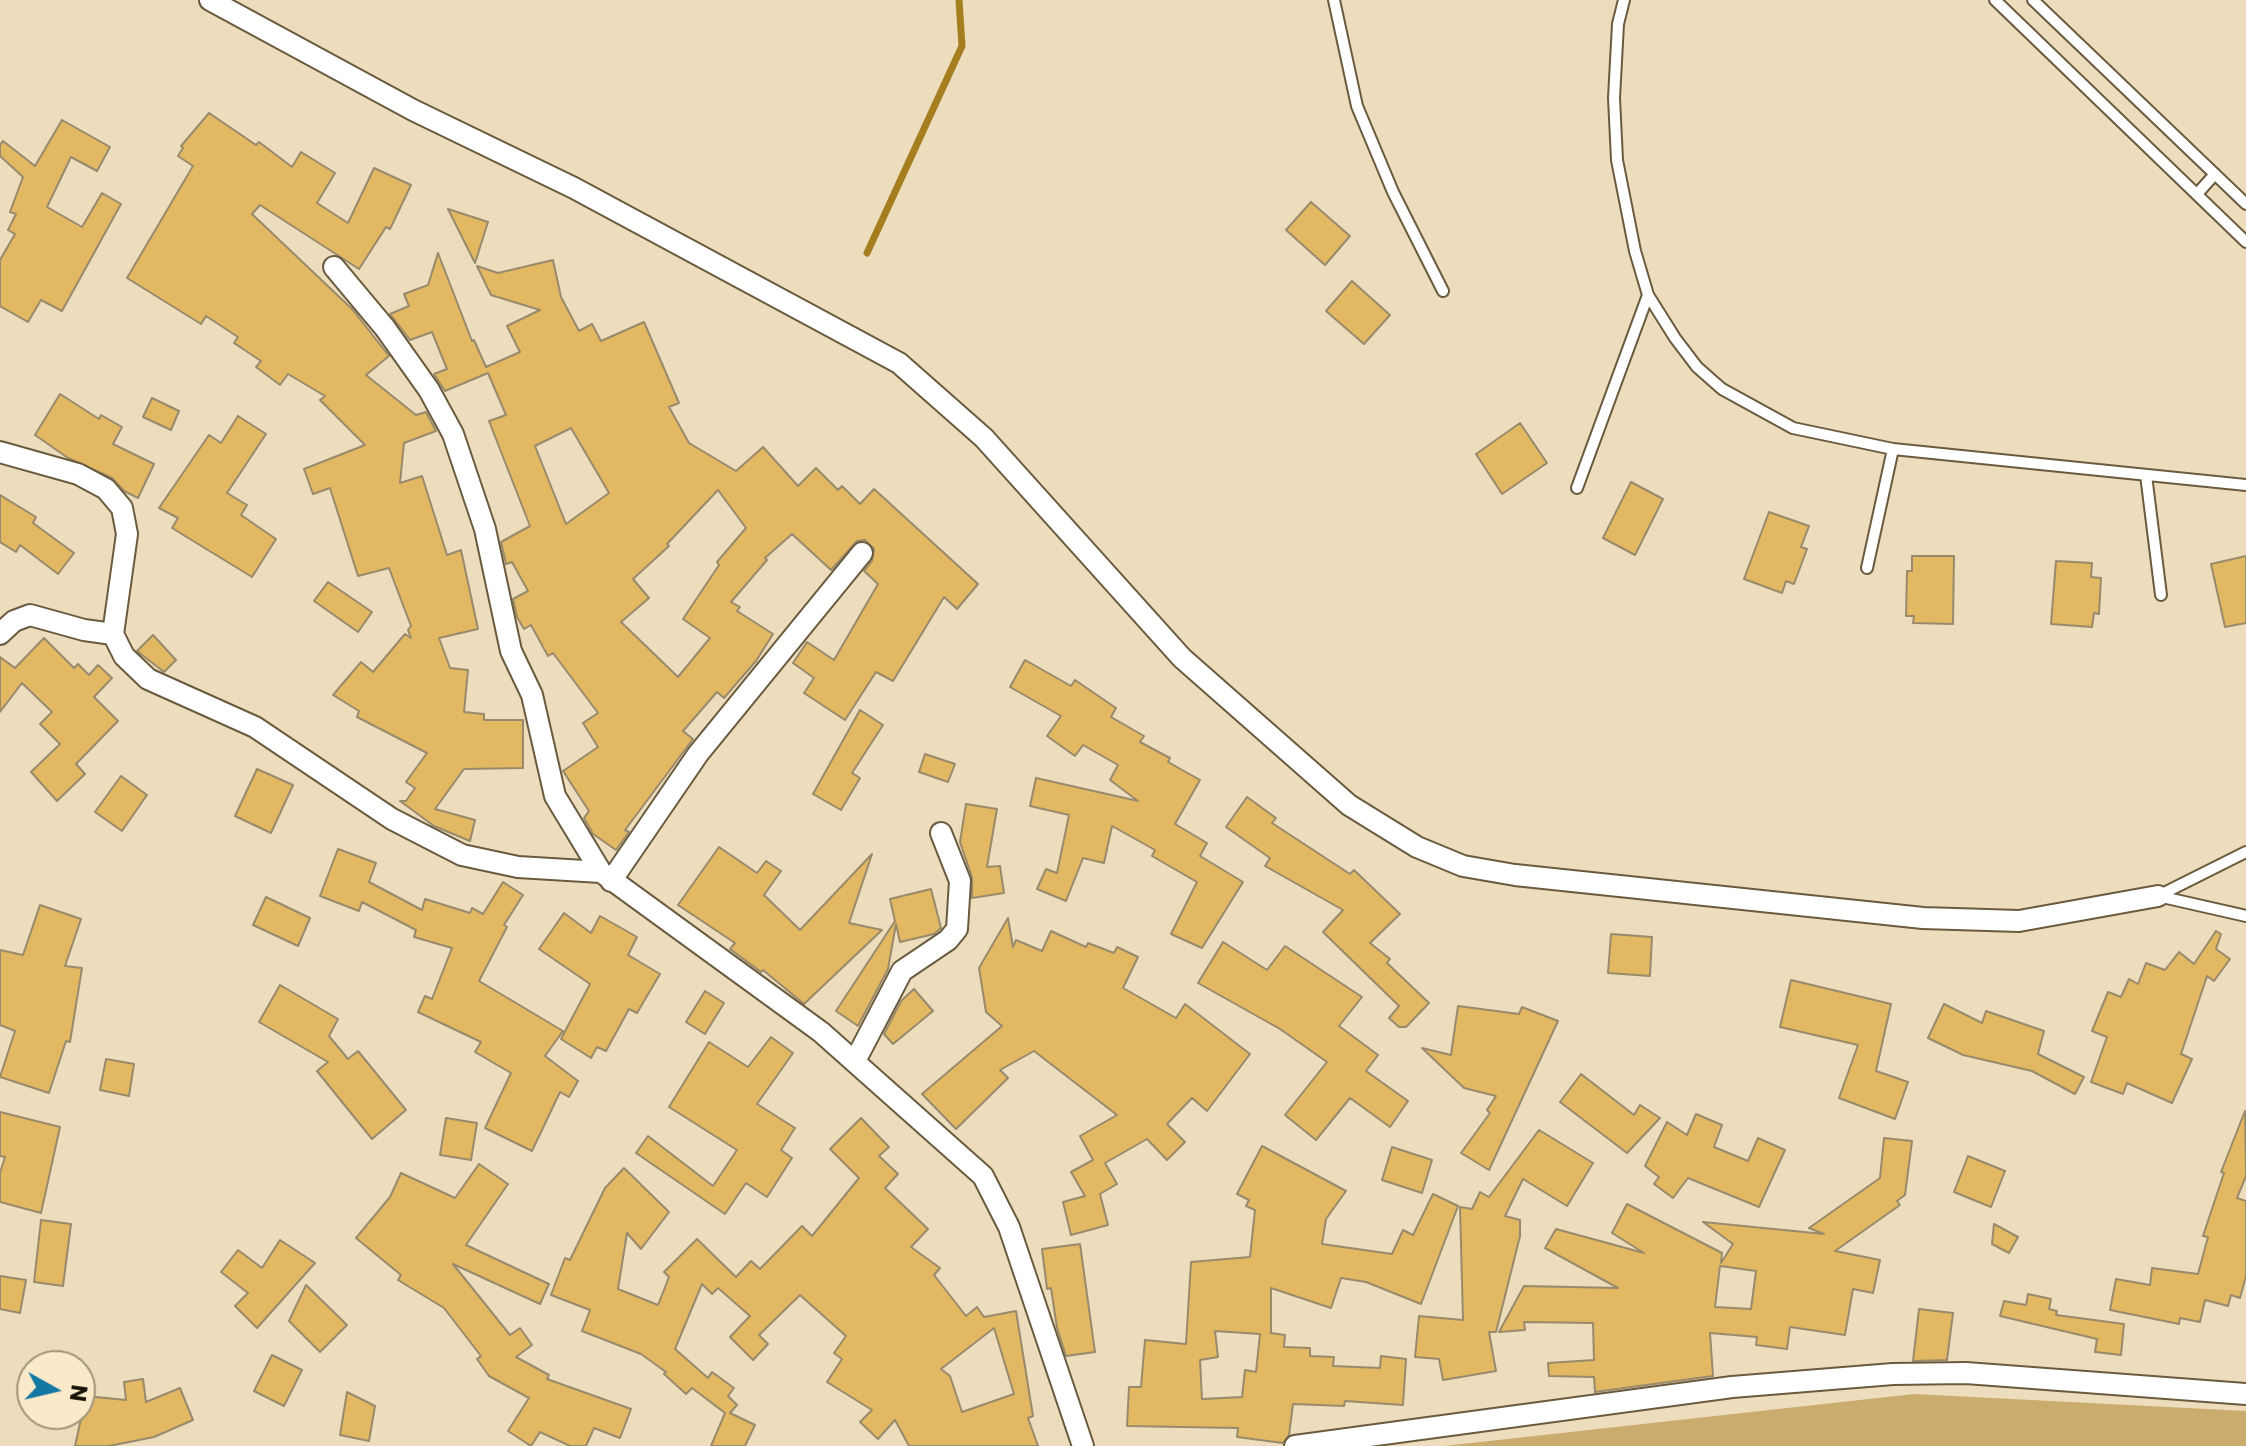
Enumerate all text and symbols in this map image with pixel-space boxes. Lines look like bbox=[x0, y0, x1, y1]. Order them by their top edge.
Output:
north arrow bbox=[16, 1350, 96, 1430]
text: N bbox=[62, 1383, 95, 1403]

